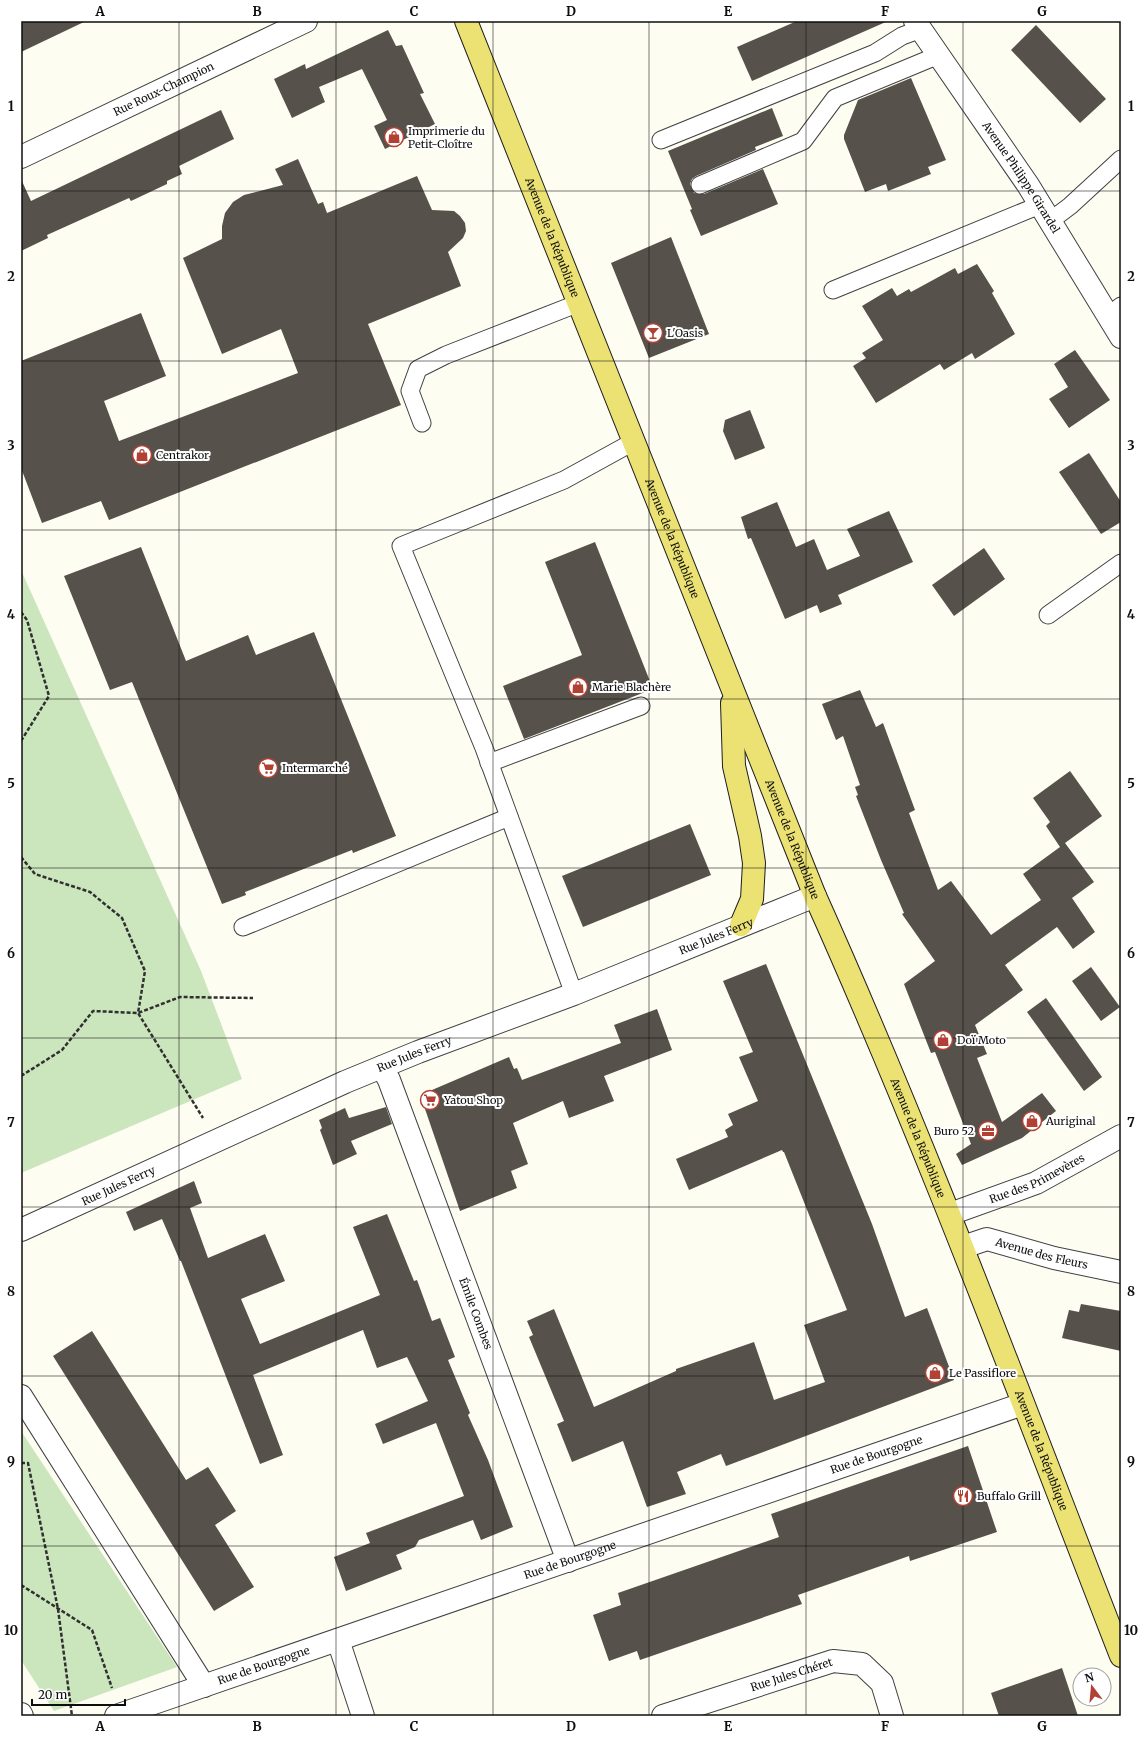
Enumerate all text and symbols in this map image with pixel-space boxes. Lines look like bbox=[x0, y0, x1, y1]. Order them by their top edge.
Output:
text: A bbox=[94, 3, 105, 20]
text: B bbox=[252, 3, 262, 20]
text: C bbox=[410, 3, 419, 20]
text: D bbox=[566, 3, 576, 20]
text: E bbox=[724, 3, 733, 20]
text: F bbox=[881, 3, 889, 20]
text: G bbox=[1037, 3, 1047, 20]
street label: Rue Roux-Champion bbox=[111, 59, 217, 119]
text: 1 bbox=[8, 98, 14, 115]
text: 1 bbox=[1128, 98, 1134, 115]
street label: Avenue Philippe Girardel bbox=[979, 118, 1063, 236]
place label: Imprimerie du Petit-Cloître bbox=[408, 124, 485, 151]
shop icon: Imprimerie du Petit-Cloître bbox=[383, 126, 405, 148]
street label: Avenue de la République bbox=[522, 175, 583, 300]
text: 2 bbox=[7, 268, 15, 285]
text: 2 bbox=[1127, 268, 1135, 285]
bar icon: L'Oasis bbox=[642, 322, 664, 344]
place label: L'Oasis bbox=[667, 326, 703, 340]
text: 3 bbox=[7, 437, 15, 454]
text: 3 bbox=[1127, 437, 1135, 454]
shop icon: Centrakor bbox=[131, 444, 153, 466]
place label: Centrakor bbox=[156, 448, 209, 462]
street label: Avenue de la République bbox=[642, 476, 703, 600]
text: 4 bbox=[7, 606, 16, 623]
text: 4 bbox=[1127, 606, 1136, 623]
shop icon: Marie Blachère bbox=[567, 676, 589, 698]
place label: Marie Blachère bbox=[592, 680, 671, 694]
supermarket icon: Intermarché bbox=[257, 757, 279, 779]
place label: Intermarché bbox=[282, 761, 348, 775]
text: 5 bbox=[7, 775, 15, 792]
text: 5 bbox=[1127, 775, 1135, 792]
street label: Avenue de la République bbox=[762, 777, 823, 901]
street label: Rue Jules Ferry bbox=[677, 915, 756, 958]
text: 6 bbox=[7, 945, 15, 962]
text: 6 bbox=[1127, 945, 1135, 962]
shop icon: Doï Moto bbox=[932, 1029, 954, 1051]
street label: Rue Jules Ferry bbox=[375, 1033, 454, 1075]
place label: Doï Moto bbox=[957, 1033, 1006, 1047]
street label: Avenue de la République bbox=[887, 1075, 949, 1200]
supermarket icon: Yatou Shop bbox=[419, 1089, 441, 1111]
place label: Yatou Shop bbox=[443, 1093, 503, 1107]
shop icon: Auriginal bbox=[1021, 1110, 1043, 1132]
text: 7 bbox=[7, 1114, 15, 1131]
place label: Auriginal bbox=[1045, 1114, 1096, 1128]
text: 7 bbox=[1127, 1114, 1135, 1131]
office icon: Buro 52 bbox=[977, 1120, 999, 1142]
place label: Buro 52 bbox=[934, 1124, 974, 1138]
street label: Rue des Primevères bbox=[987, 1151, 1087, 1206]
street label: Rue Jules Ferry bbox=[79, 1162, 158, 1208]
street label: Avenue des Fleurs bbox=[993, 1235, 1089, 1272]
street label: Émile Combes bbox=[456, 1276, 496, 1351]
text: 8 bbox=[7, 1283, 15, 1300]
text: 8 bbox=[1127, 1283, 1135, 1300]
shop icon: Le Passiflore bbox=[924, 1362, 946, 1384]
place label: Le Passiflore bbox=[949, 1366, 1016, 1380]
street label: Avenue de la République bbox=[1012, 1387, 1071, 1513]
street label: Rue de Bourgogne bbox=[828, 1432, 924, 1477]
text: 9 bbox=[7, 1453, 15, 1470]
text: 9 bbox=[1127, 1453, 1135, 1470]
restaurant icon: Buffalo Grill bbox=[952, 1485, 974, 1507]
place label: Buffalo Grill bbox=[977, 1489, 1042, 1503]
street label: Rue de Bourgogne bbox=[522, 1537, 618, 1582]
text: 10 bbox=[4, 1622, 18, 1639]
text: 10 bbox=[1124, 1622, 1138, 1639]
street label: Rue de Bourgogne bbox=[216, 1643, 312, 1688]
street label: Rue Jules Chéret bbox=[749, 1654, 835, 1694]
north arrow bbox=[1072, 1667, 1112, 1707]
text: N bbox=[1083, 1669, 1096, 1685]
scale bar bbox=[32, 1681, 125, 1707]
text: 20 m bbox=[38, 1687, 67, 1702]
text: A bbox=[94, 1718, 105, 1735]
text: B bbox=[252, 1718, 262, 1735]
text: C bbox=[410, 1718, 419, 1735]
text: D bbox=[566, 1718, 576, 1735]
text: E bbox=[724, 1718, 733, 1735]
text: F bbox=[881, 1718, 889, 1735]
text: G bbox=[1037, 1718, 1047, 1735]

